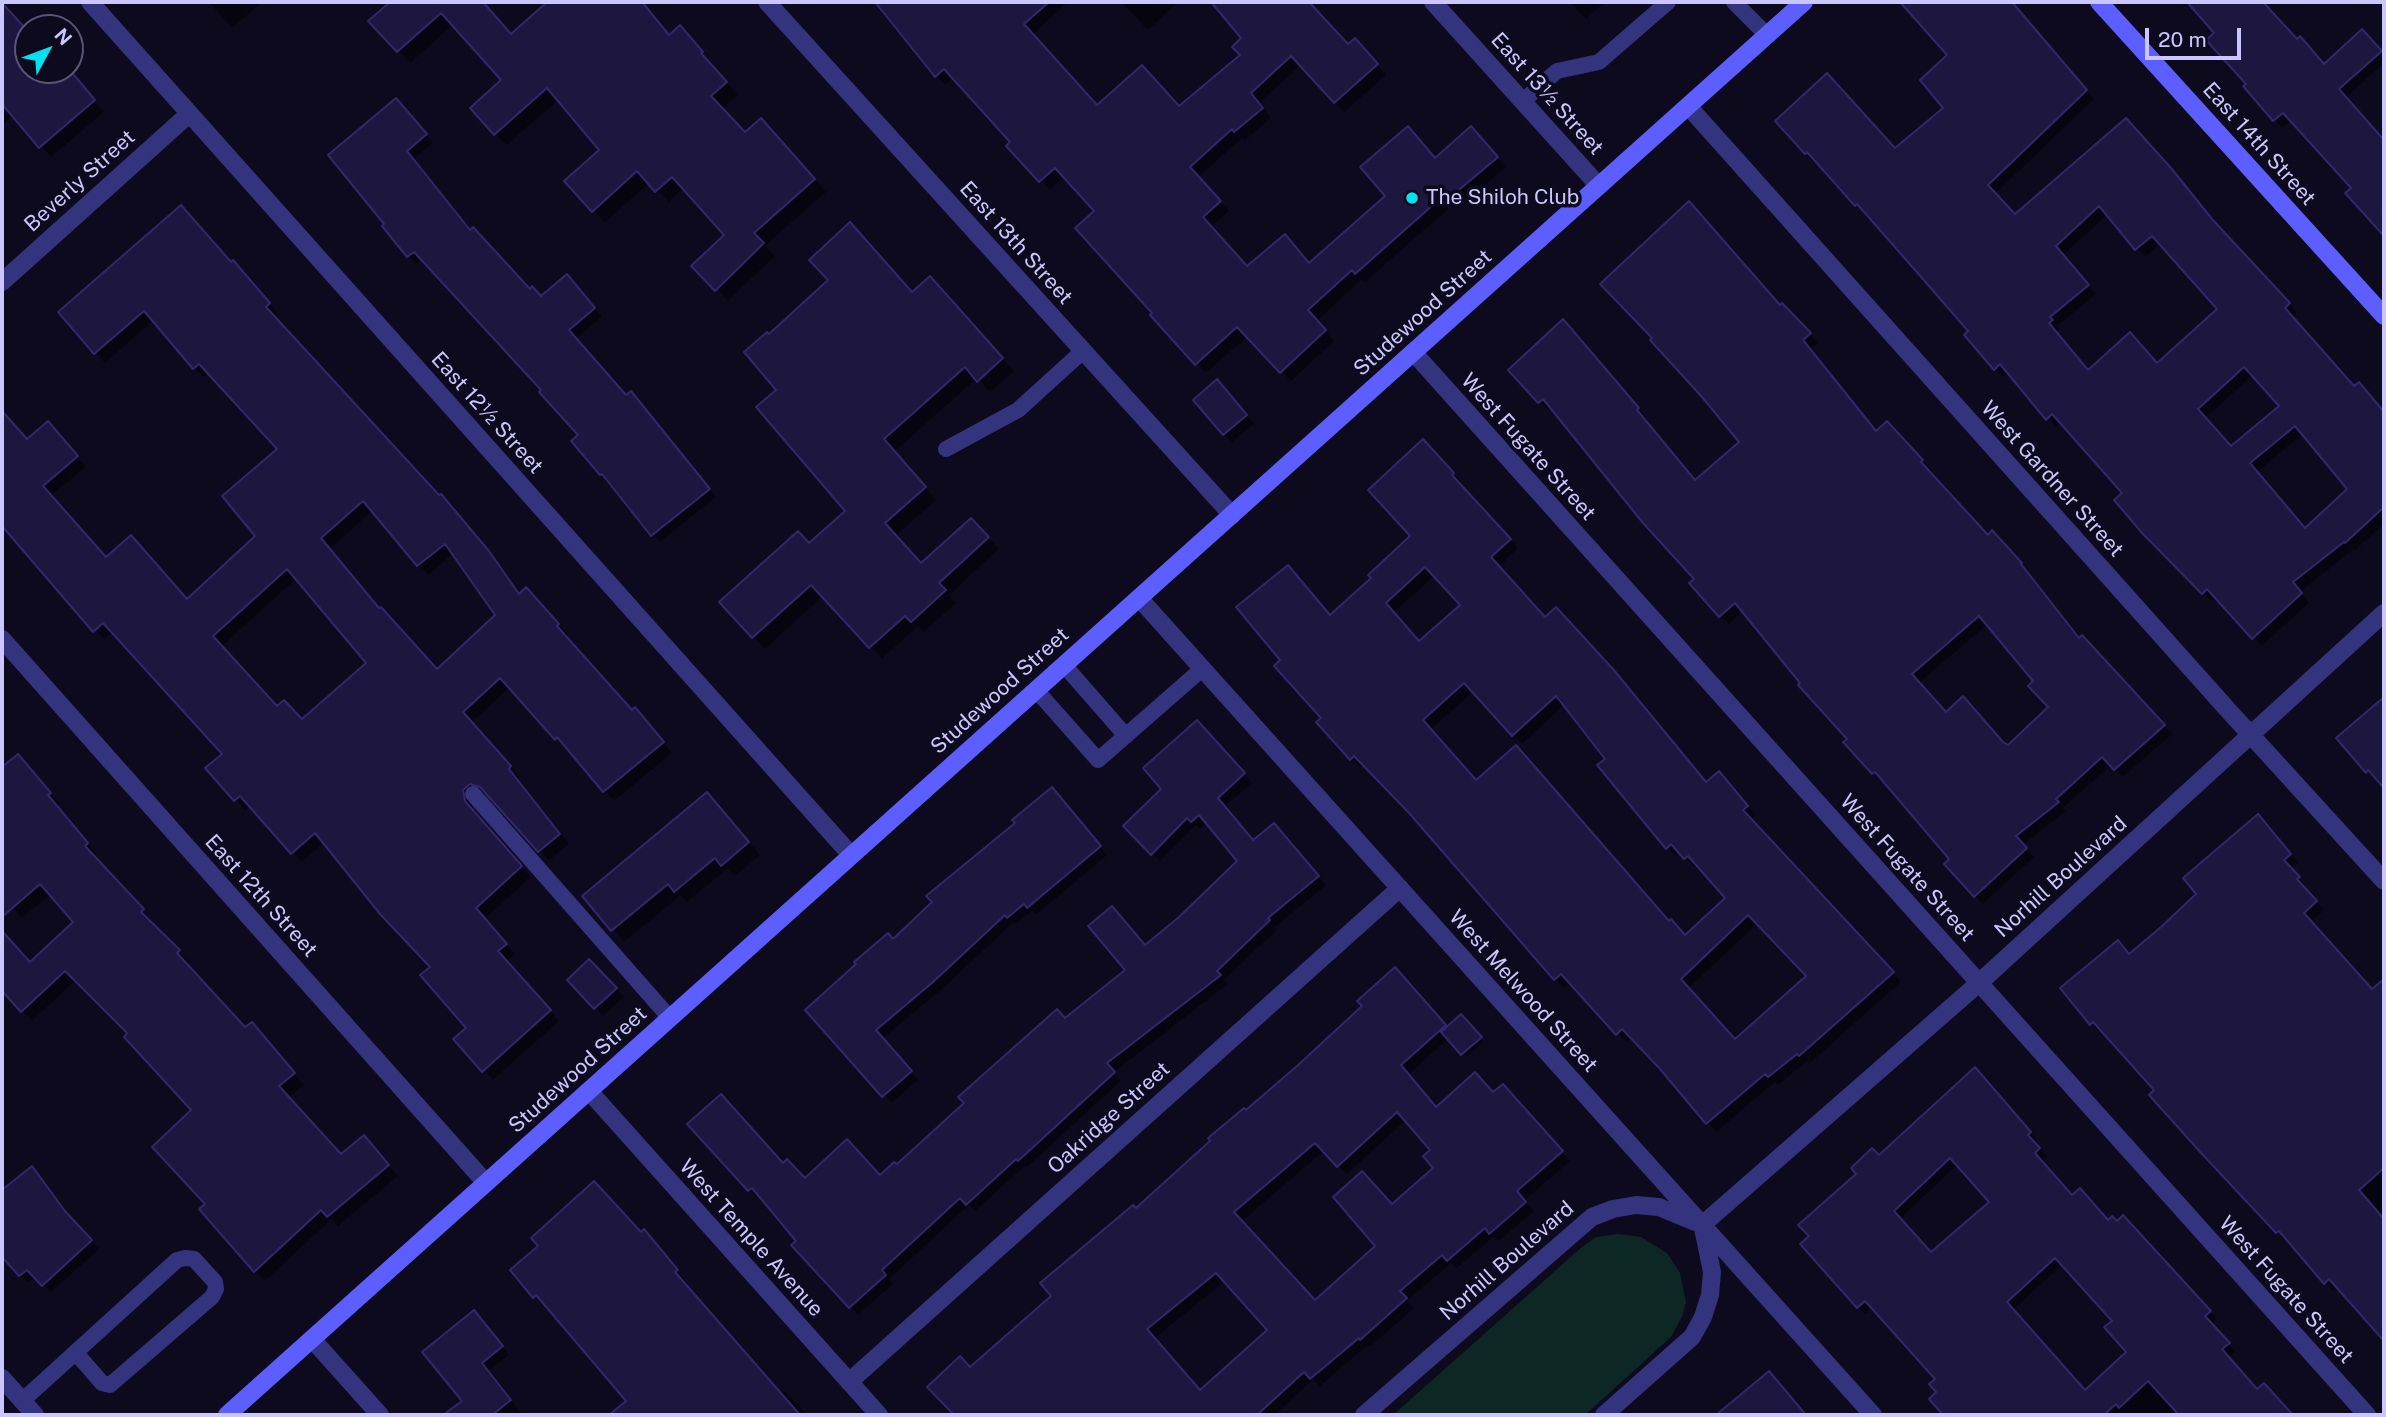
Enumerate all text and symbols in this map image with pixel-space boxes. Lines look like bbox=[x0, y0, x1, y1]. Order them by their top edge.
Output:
north arrow bbox=[14, 14, 84, 84]
scale bar bbox=[2148, 14, 2244, 58]
text: N bbox=[50, 24, 77, 49]
text: 20 m bbox=[2158, 27, 2207, 52]
street label: East 13½ Street bbox=[1486, 28, 1608, 160]
street label: East 14th Street bbox=[2197, 77, 2321, 211]
street label: Beverly Street bbox=[20, 125, 140, 237]
street label: East 13th Street bbox=[954, 176, 1078, 310]
place label: The Shiloh Club bbox=[1426, 185, 1579, 211]
marker: The Shiloh Club bbox=[1404, 190, 1420, 206]
street label: Studewood Street bbox=[1349, 244, 1497, 382]
street label: East 12½ Street bbox=[426, 347, 548, 479]
street label: West Fugate Street bbox=[1455, 368, 1601, 526]
street label: West Gardner Street bbox=[1975, 396, 2129, 562]
street label: Studewood Street bbox=[926, 622, 1074, 760]
street label: West Fugate Street bbox=[1834, 789, 1980, 947]
street label: Norhill Boulevard bbox=[1990, 811, 2132, 943]
street label: East 12th Street bbox=[199, 830, 323, 962]
street label: West Melwood Street bbox=[1443, 905, 1603, 1077]
street label: Studewood Street bbox=[504, 1001, 652, 1139]
street label: Oakridge Street bbox=[1043, 1057, 1175, 1179]
street label: West Temple Avenue bbox=[674, 1154, 828, 1322]
street label: Norhill Boulevard bbox=[1435, 1196, 1579, 1326]
street label: West Fugate Street bbox=[2213, 1211, 2359, 1369]

